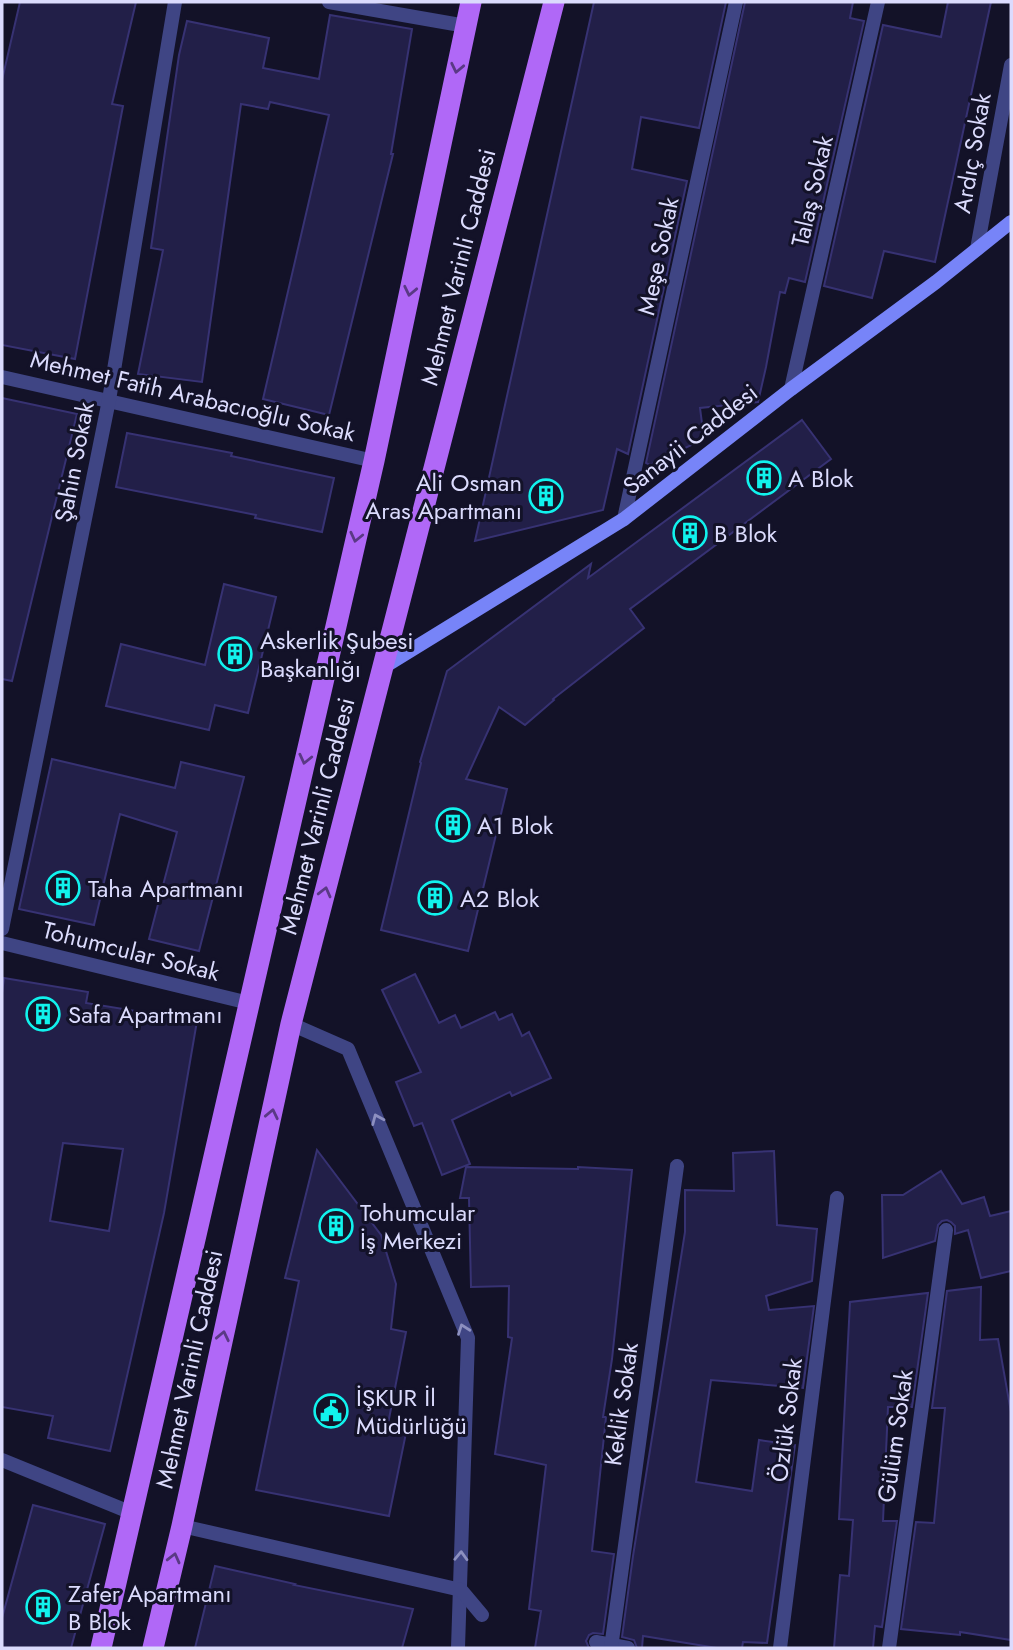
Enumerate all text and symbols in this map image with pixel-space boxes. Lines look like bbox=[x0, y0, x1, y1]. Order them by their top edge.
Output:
one-way arrow bbox=[450, 62, 465, 74]
street label: Ardıç Sokak bbox=[944, 90, 1000, 216]
street label: Talaş Sokak bbox=[782, 132, 842, 250]
street label: Mehmet Varinli Caddesi bbox=[412, 145, 504, 389]
street label: Meşe Sokak bbox=[628, 193, 688, 318]
one-way arrow bbox=[403, 285, 418, 297]
street label: Mehmet Fatih Arabacıoğlu Sokak bbox=[27, 342, 359, 451]
street label: Sanayii Caddesi bbox=[615, 375, 765, 503]
street label: Şahin Sokak bbox=[45, 398, 103, 525]
building icon: A Blok bbox=[745, 459, 783, 497]
place label: A Blok bbox=[788, 461, 854, 496]
place label: Ali Osman Aras Apartmanı bbox=[365, 465, 522, 528]
building icon: Ali Osman Aras Apartmanı bbox=[527, 477, 565, 515]
building icon: B Blok bbox=[671, 514, 709, 552]
place label: B Blok bbox=[714, 516, 778, 551]
one-way arrow bbox=[350, 531, 364, 543]
place label: Askerlik Şubesi Başkanlığı bbox=[260, 623, 414, 686]
building icon: Askerlik Şubesi Başkanlığı bbox=[216, 635, 254, 673]
street label: Mehmet Varinli Caddesi bbox=[271, 694, 363, 938]
one-way arrow bbox=[299, 753, 313, 765]
building icon: A1 Blok bbox=[434, 806, 472, 844]
place label: A1 Blok bbox=[477, 808, 554, 843]
building icon: Taha Apartmanı bbox=[44, 869, 82, 907]
place label: Taha Apartmanı bbox=[88, 871, 244, 906]
building icon: A2 Blok bbox=[416, 879, 454, 917]
place label: A2 Blok bbox=[460, 881, 540, 916]
one-way arrow bbox=[317, 887, 331, 899]
street label: Tohumcular Sokak bbox=[39, 912, 224, 990]
building icon: Safa Apartmanı bbox=[24, 995, 62, 1033]
place label: Safa Apartmanı bbox=[68, 997, 222, 1032]
one-way arrow bbox=[263, 1108, 278, 1120]
one-way arrow bbox=[371, 1113, 385, 1125]
place label: Tohumcular İş Merkezi bbox=[360, 1195, 476, 1258]
building icon: Tohumcular İş Merkezi bbox=[317, 1207, 355, 1245]
street label: Mehmet Varinli Caddesi bbox=[147, 1246, 231, 1492]
one-way arrow bbox=[458, 1324, 472, 1336]
one-way arrow bbox=[215, 1330, 230, 1342]
street label: Keklik Sokak bbox=[595, 1340, 647, 1468]
street label: Özlük Sokak bbox=[761, 1356, 811, 1484]
street label: Gülüm Sokak bbox=[868, 1367, 922, 1505]
place label: İŞKUR İl Müdürlüğü bbox=[356, 1380, 467, 1443]
public building icon: İŞKUR İl Müdürlüğü bbox=[312, 1392, 350, 1430]
one-way arrow bbox=[454, 1550, 469, 1561]
one-way arrow bbox=[166, 1552, 181, 1564]
place label: Zafer Apartmanı B Blok bbox=[68, 1576, 231, 1639]
building icon: Zafer Apartmanı B Blok bbox=[24, 1588, 62, 1626]

